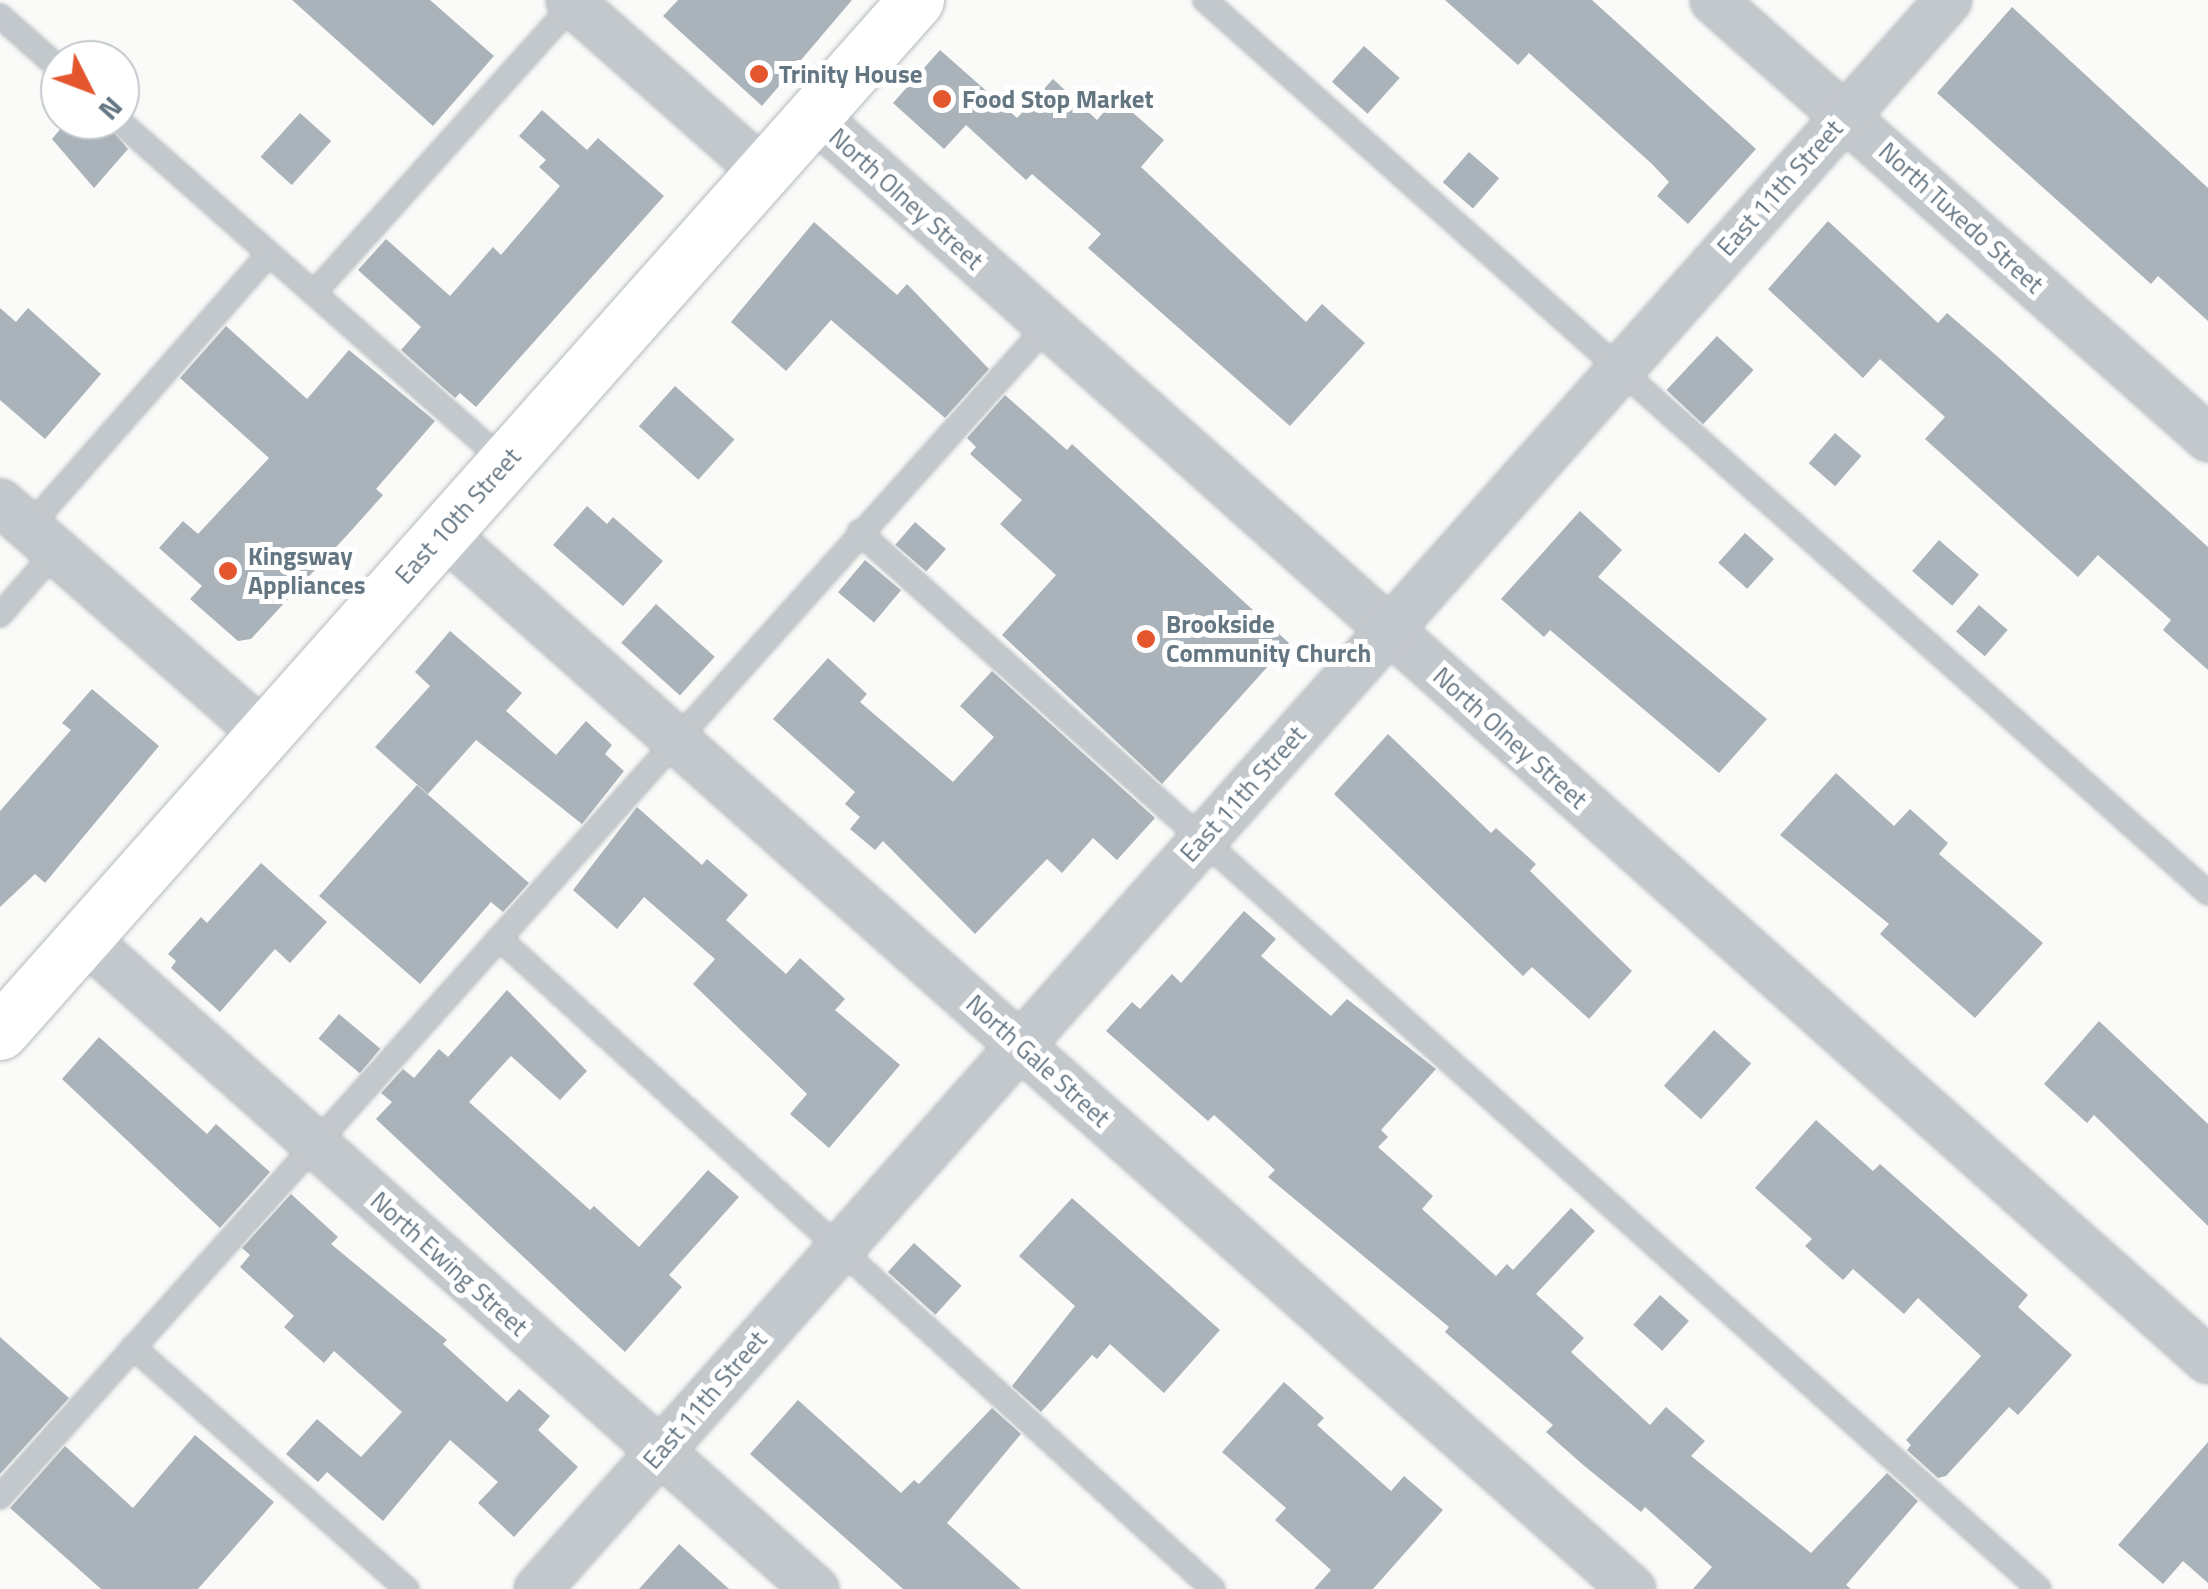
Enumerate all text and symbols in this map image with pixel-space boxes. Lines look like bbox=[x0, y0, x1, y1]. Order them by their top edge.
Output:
north arrow bbox=[40, 40, 140, 140]
place label: Trinity House bbox=[779, 59, 922, 89]
marker: Trinity House bbox=[748, 63, 770, 85]
place label: Food Stop Market bbox=[962, 84, 1154, 114]
text: N bbox=[89, 87, 134, 131]
marker: Food Stop Market bbox=[931, 88, 953, 110]
street label: East 11th Street bbox=[1711, 114, 1849, 262]
street label: North Olney Street bbox=[823, 122, 989, 276]
street label: North Tuxedo Street bbox=[1873, 136, 2049, 300]
street label: East 10th Street bbox=[389, 442, 527, 590]
place label: Kingsway Appliances bbox=[248, 542, 366, 601]
marker: Kingsway Appliances bbox=[217, 560, 239, 582]
place label: Brookside Community Church bbox=[1166, 610, 1371, 669]
marker: Brookside Community Church bbox=[1135, 628, 1157, 650]
street label: North Olney Street bbox=[1427, 661, 1593, 815]
street label: East 11th Street bbox=[1174, 720, 1312, 868]
street label: North Gale Street bbox=[960, 989, 1116, 1133]
street label: North Ewing Street bbox=[364, 1186, 534, 1342]
street label: East 11th Street bbox=[637, 1325, 773, 1475]

